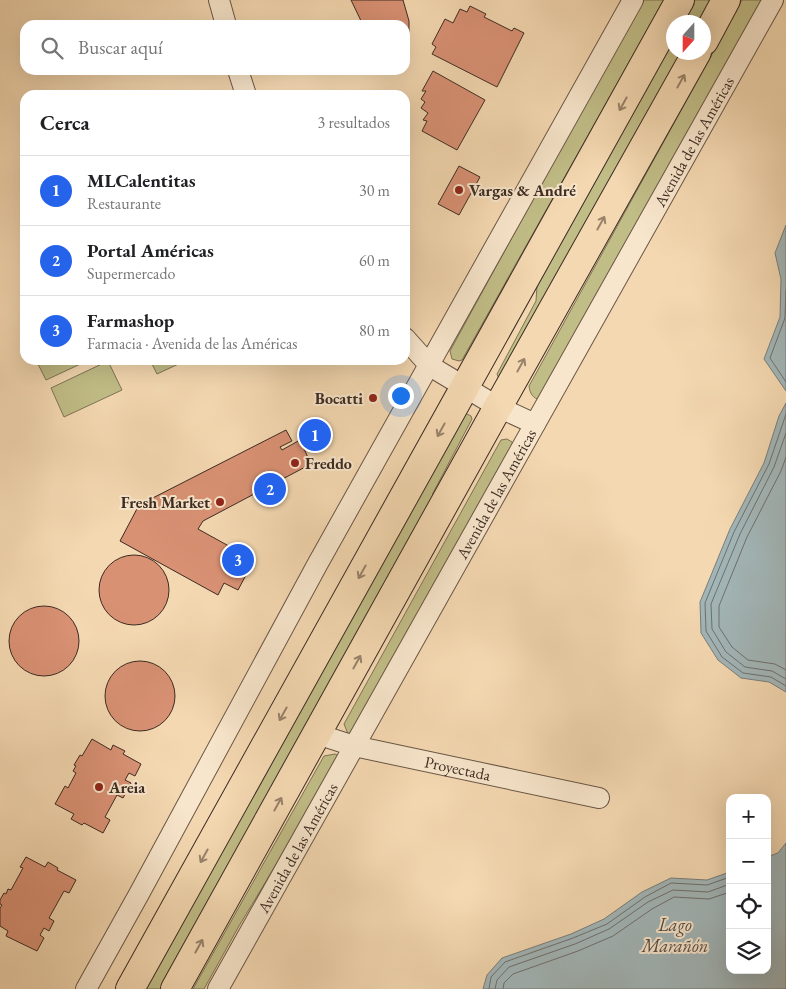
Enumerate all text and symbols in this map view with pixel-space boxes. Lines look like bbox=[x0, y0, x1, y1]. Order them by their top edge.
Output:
north arrow bbox=[666, 15, 711, 60]
search box bbox=[20, 20, 410, 75]
icon: search bbox=[38, 34, 66, 62]
text: Buscar aquí bbox=[78, 35, 163, 60]
street label: Avenida de las Américas bbox=[649, 73, 739, 211]
one-way arrow bbox=[676, 75, 686, 89]
one-way arrow bbox=[617, 96, 627, 110]
text: Cerca bbox=[40, 109, 90, 136]
text: 3 resultados bbox=[318, 112, 390, 133]
text: MLCalentitas bbox=[87, 168, 196, 193]
text: 1 bbox=[52, 180, 60, 201]
text: 30 m bbox=[359, 180, 390, 201]
place label: Vargas & André bbox=[469, 180, 576, 201]
marker: Vargas & André bbox=[453, 184, 465, 196]
text: Restaurante bbox=[87, 193, 161, 214]
one-way arrow bbox=[597, 216, 606, 231]
text: Portal Américas bbox=[87, 238, 214, 263]
text: 2 bbox=[52, 250, 60, 271]
text: 60 m bbox=[359, 250, 390, 271]
text: Supermercado bbox=[87, 263, 175, 284]
text: Farmashop bbox=[87, 308, 174, 333]
text: 3 bbox=[52, 320, 60, 341]
text: 80 m bbox=[359, 320, 390, 341]
text: Farmacia · Avenida de las Américas bbox=[87, 333, 298, 354]
one-way arrow bbox=[517, 358, 527, 372]
your location bbox=[388, 383, 414, 409]
place label: Bocatti bbox=[315, 388, 363, 409]
marker: Bocatti bbox=[367, 392, 379, 404]
pin: 1 bbox=[299, 416, 331, 454]
one-way arrow bbox=[435, 422, 445, 437]
street label: Avenida de las Américas bbox=[451, 425, 541, 564]
place label: Freddo bbox=[305, 453, 352, 474]
marker: Freddo bbox=[289, 457, 301, 469]
pin: 2 bbox=[254, 470, 286, 508]
place label: Fresh Market bbox=[121, 492, 210, 513]
marker: Fresh Market bbox=[214, 496, 226, 508]
pin: 3 bbox=[222, 541, 254, 579]
one-way arrow bbox=[357, 564, 366, 579]
one-way arrow bbox=[352, 655, 362, 670]
one-way arrow bbox=[278, 707, 288, 722]
street label: Proyectada bbox=[423, 751, 493, 786]
place label: Areia bbox=[108, 777, 146, 798]
street label: Avenida de las Américas bbox=[252, 779, 343, 918]
marker: Areia bbox=[93, 781, 105, 793]
map controls bbox=[726, 794, 771, 974]
button: + bbox=[726, 794, 771, 839]
one-way arrow bbox=[273, 797, 283, 812]
button: − bbox=[726, 839, 771, 884]
one-way arrow bbox=[199, 849, 209, 864]
button: locate bbox=[726, 884, 771, 929]
water label: Lago Marañón bbox=[641, 913, 708, 957]
button: layers bbox=[726, 929, 771, 974]
one-way arrow bbox=[194, 939, 204, 954]

